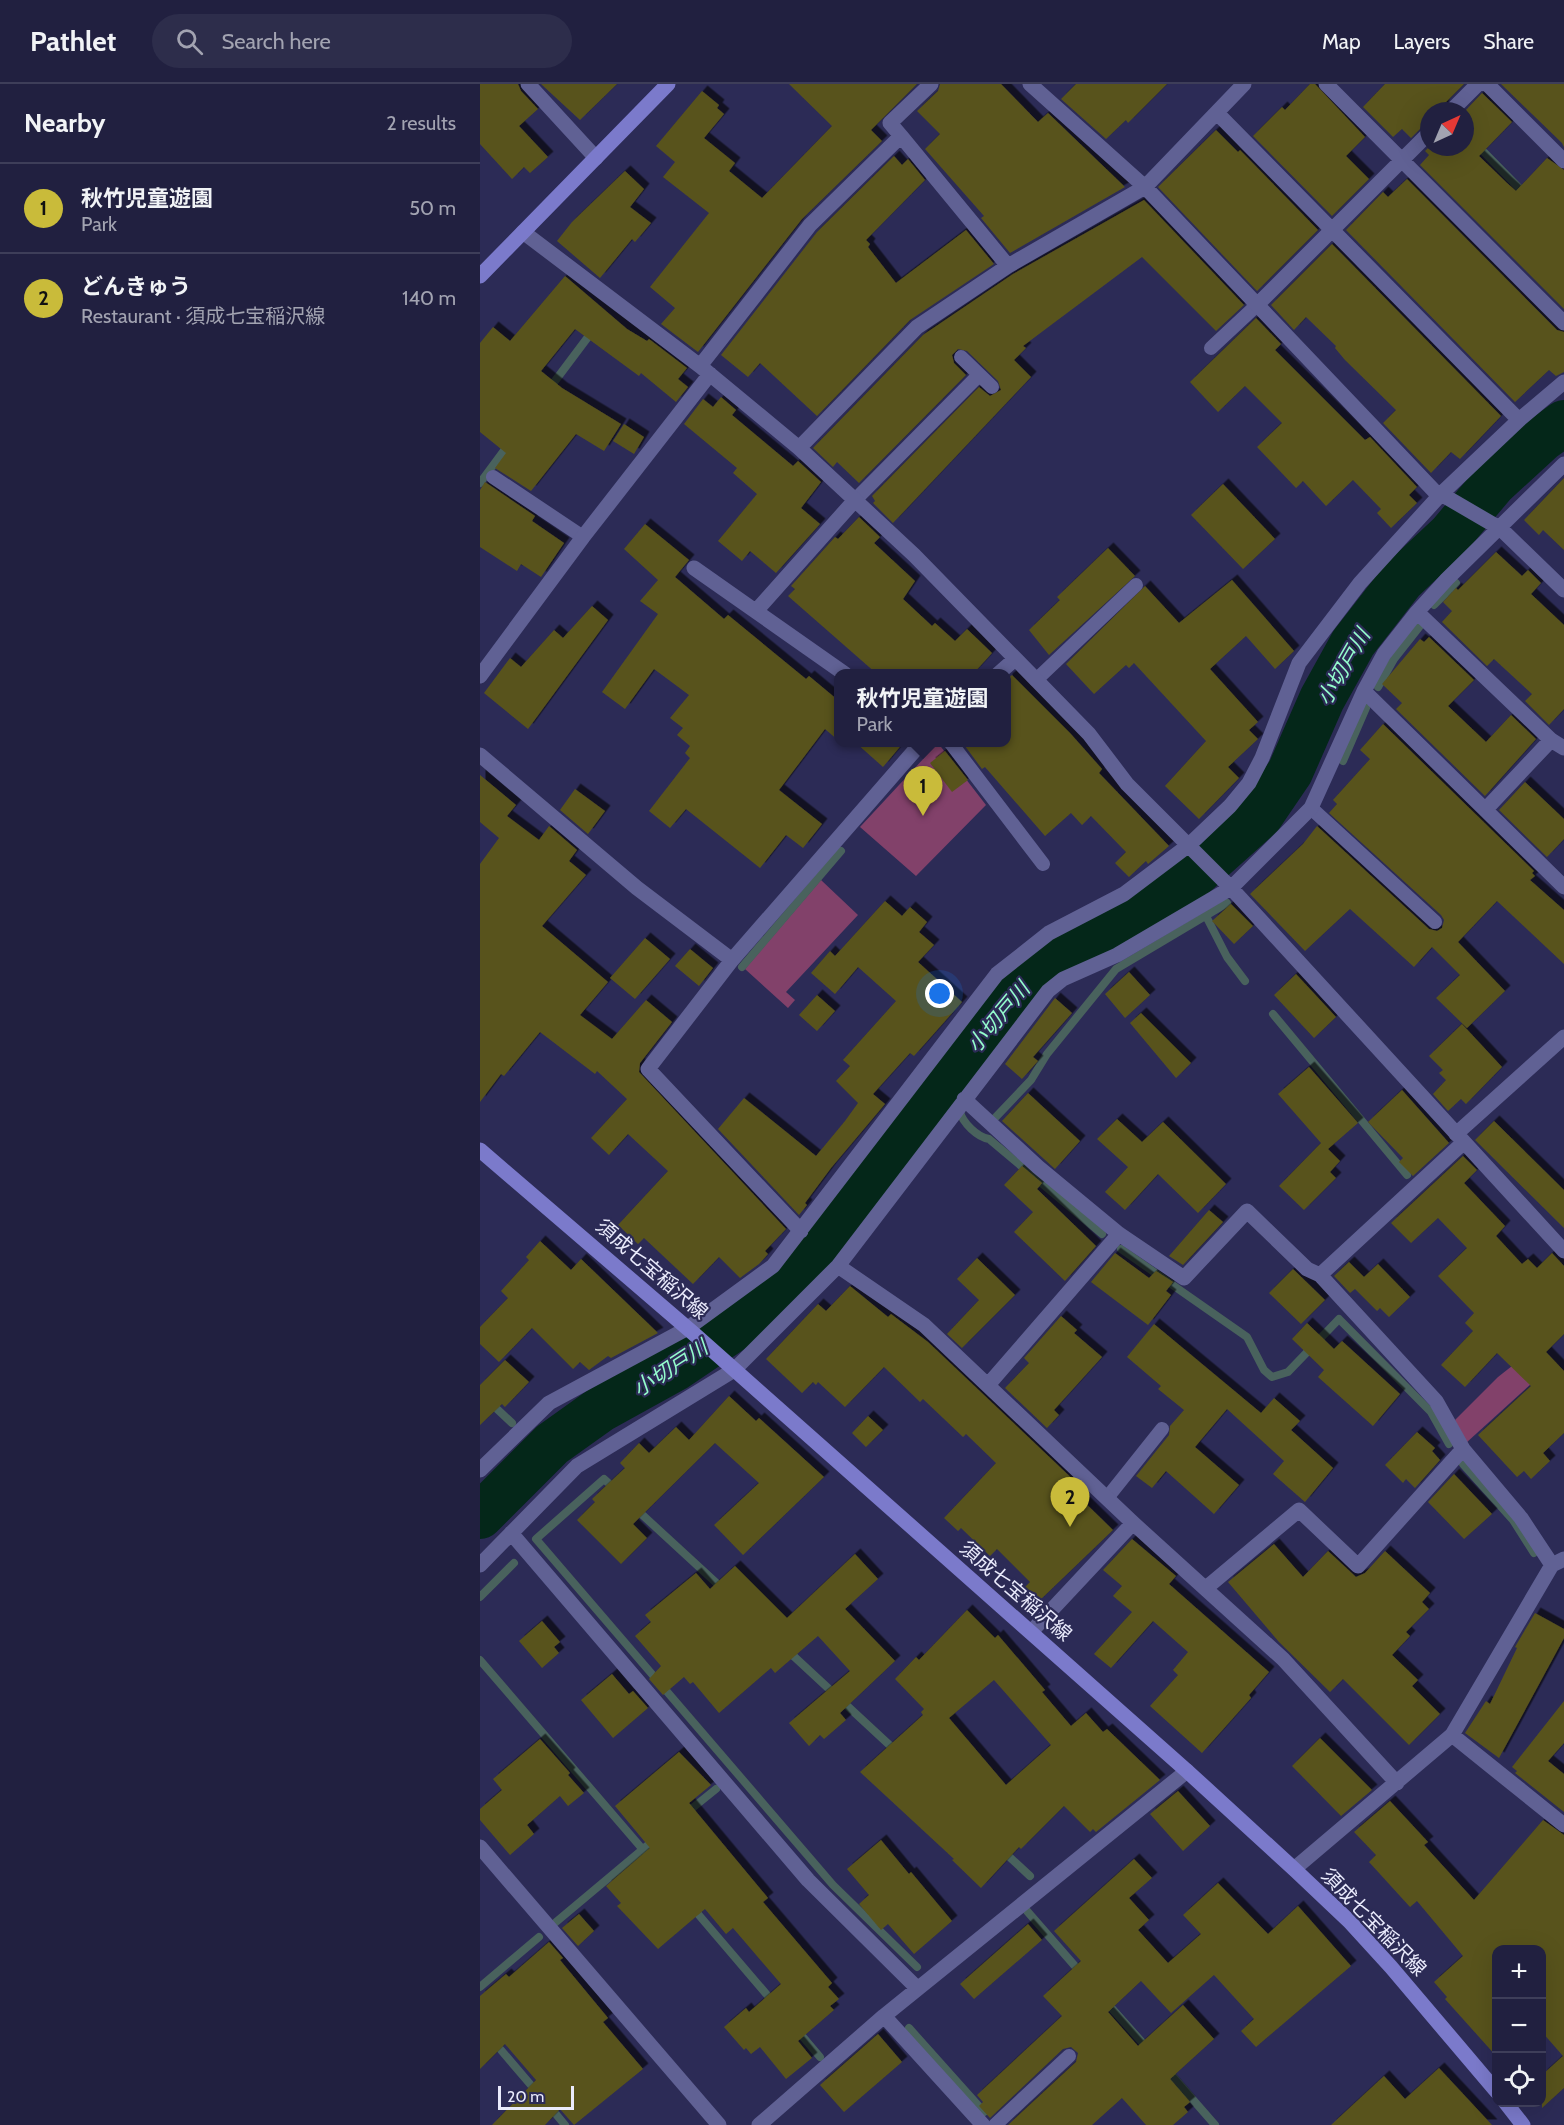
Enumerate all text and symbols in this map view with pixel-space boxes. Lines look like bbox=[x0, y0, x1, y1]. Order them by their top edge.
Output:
search box bbox=[152, 14, 572, 68]
text: Pathlet bbox=[30, 24, 116, 58]
icon: search bbox=[173, 25, 206, 58]
text: Search here bbox=[221, 28, 331, 55]
text: Map bbox=[1322, 29, 1361, 54]
text: Layers bbox=[1394, 29, 1450, 54]
text: Share bbox=[1483, 29, 1534, 54]
north arrow bbox=[1420, 102, 1474, 156]
text: Nearby bbox=[24, 107, 105, 139]
text: 2 results bbox=[386, 111, 456, 135]
text: 秋竹児童遊園 bbox=[81, 185, 213, 212]
text: 1 bbox=[40, 196, 47, 220]
text: 50 m bbox=[409, 196, 456, 220]
text: Park bbox=[81, 212, 117, 236]
text: どんきゅう bbox=[81, 273, 191, 300]
text: 2 bbox=[38, 286, 49, 310]
text: 140 m bbox=[402, 286, 456, 310]
text: Restaurant · 須成七宝稲沢線 bbox=[81, 304, 325, 328]
water label: 小切戸川 bbox=[1311, 623, 1376, 710]
popup bbox=[834, 669, 1011, 747]
text: 秋竹児童遊園 bbox=[856, 685, 989, 712]
text: Park bbox=[856, 712, 893, 736]
pin: 1 bbox=[904, 766, 942, 816]
water label: 小切戸川 bbox=[961, 975, 1036, 1057]
your location bbox=[925, 979, 954, 1008]
street label: 須成七宝稲沢線 bbox=[591, 1214, 713, 1324]
water label: 小切戸川 bbox=[628, 1334, 714, 1401]
pin: 2 bbox=[1050, 1478, 1090, 1527]
street label: 須成七宝稲沢線 bbox=[955, 1536, 1077, 1646]
street label: 須成七宝稲沢線 bbox=[1317, 1863, 1431, 1981]
map controls bbox=[1492, 1945, 1546, 2107]
button: + bbox=[1492, 1945, 1546, 1999]
button: − bbox=[1492, 1999, 1546, 2053]
button: locate bbox=[1492, 2053, 1546, 2107]
scale bar bbox=[498, 2083, 574, 2110]
text: 20 m bbox=[507, 2087, 544, 2106]

